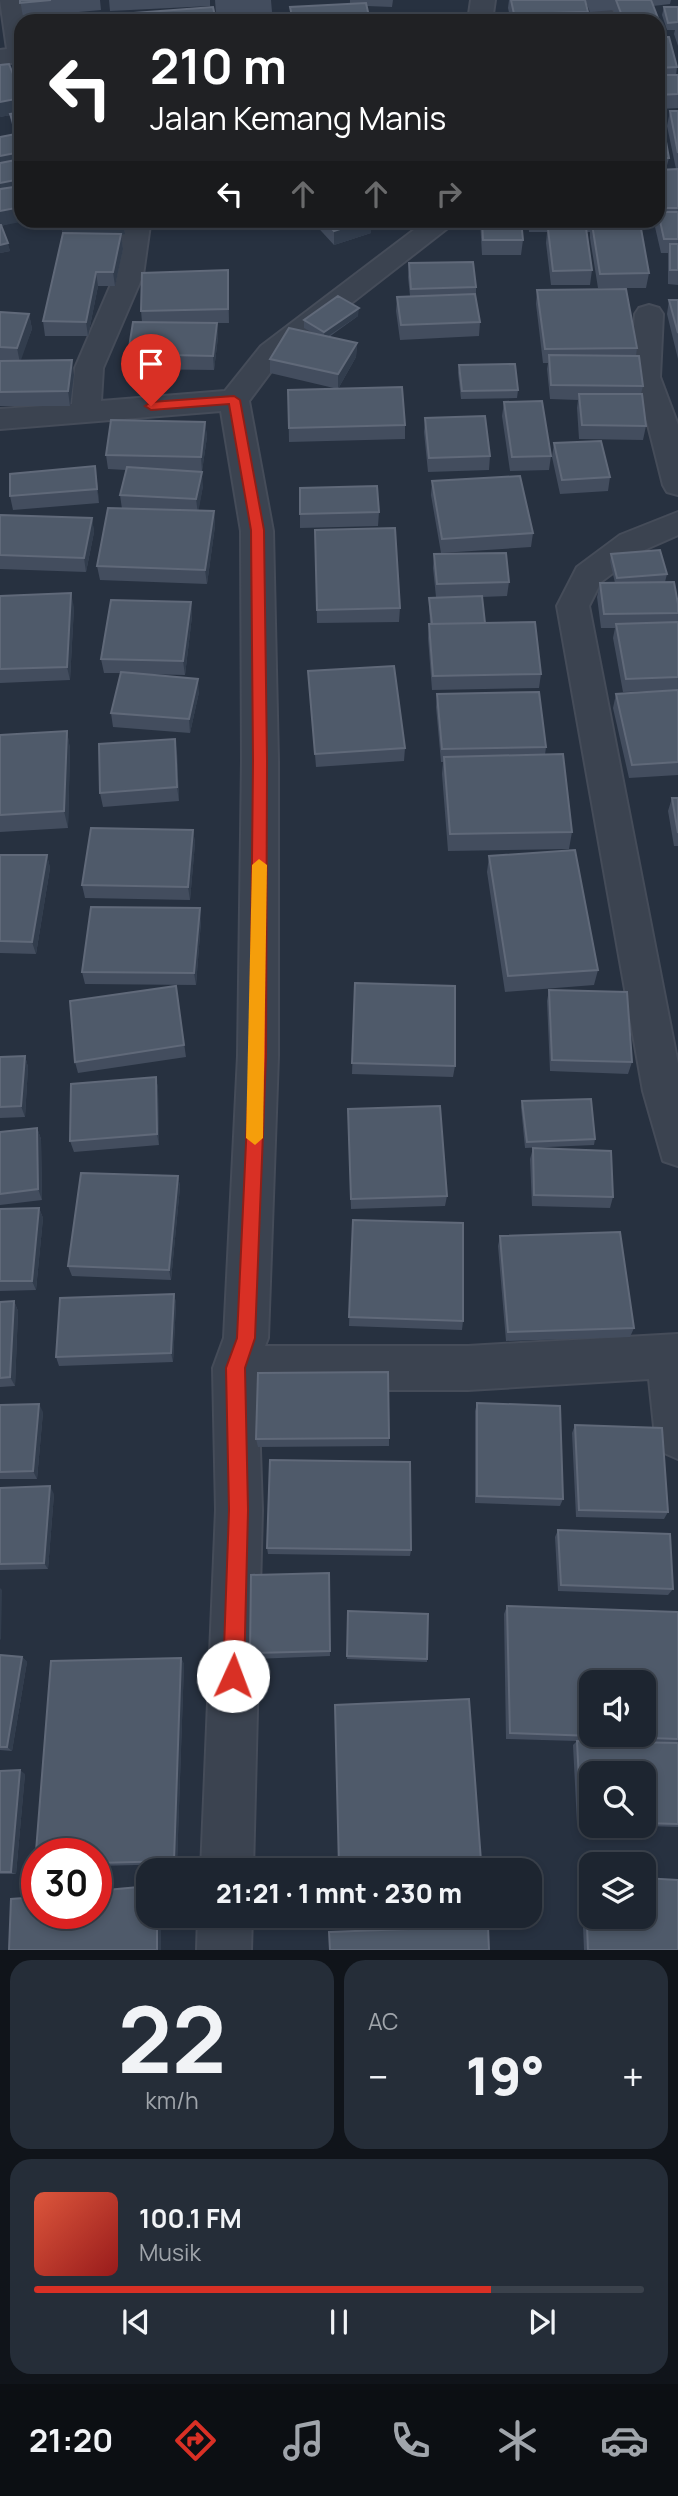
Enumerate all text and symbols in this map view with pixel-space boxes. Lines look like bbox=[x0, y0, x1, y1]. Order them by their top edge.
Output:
text: 210 m bbox=[150, 32, 287, 99]
icon: left bbox=[35, 42, 126, 133]
text: Jalan Kemang Manis bbox=[150, 96, 446, 140]
icon: left bbox=[211, 175, 249, 213]
icon: ahead bbox=[284, 175, 322, 213]
icon: ahead bbox=[357, 175, 395, 213]
icon: right bbox=[430, 175, 468, 213]
pin bbox=[121, 334, 181, 406]
icon: arrive bbox=[132, 345, 170, 383]
position arrow bbox=[196, 1639, 270, 1713]
map controls bbox=[579, 1670, 656, 1929]
button: sound bbox=[579, 1670, 656, 1747]
button: search bbox=[579, 1761, 656, 1838]
speed limit sign: 30 bbox=[21, 1838, 112, 1929]
button: layers bbox=[579, 1852, 656, 1929]
text: 21:21 · 1 mnt · 230 m bbox=[216, 1875, 462, 1911]
text: 22 bbox=[118, 1976, 226, 2100]
text: AC bbox=[368, 2005, 399, 2037]
text: 19° bbox=[466, 2040, 545, 2111]
text: − bbox=[368, 2050, 389, 2102]
text: + bbox=[622, 2050, 644, 2102]
text: km/h bbox=[145, 2084, 199, 2116]
text: 100.1 FM bbox=[139, 2200, 242, 2236]
text: Musik bbox=[139, 2236, 201, 2268]
icon: previous bbox=[117, 2303, 155, 2341]
icon: pause bbox=[320, 2303, 358, 2341]
icon: next bbox=[523, 2303, 561, 2341]
icon: directions bbox=[171, 2416, 220, 2465]
icon: music bbox=[279, 2416, 328, 2465]
icon: phone bbox=[386, 2416, 435, 2465]
icon: climate bbox=[493, 2416, 542, 2465]
icon: car bbox=[600, 2416, 649, 2465]
text: 21:20 bbox=[29, 2418, 113, 2462]

